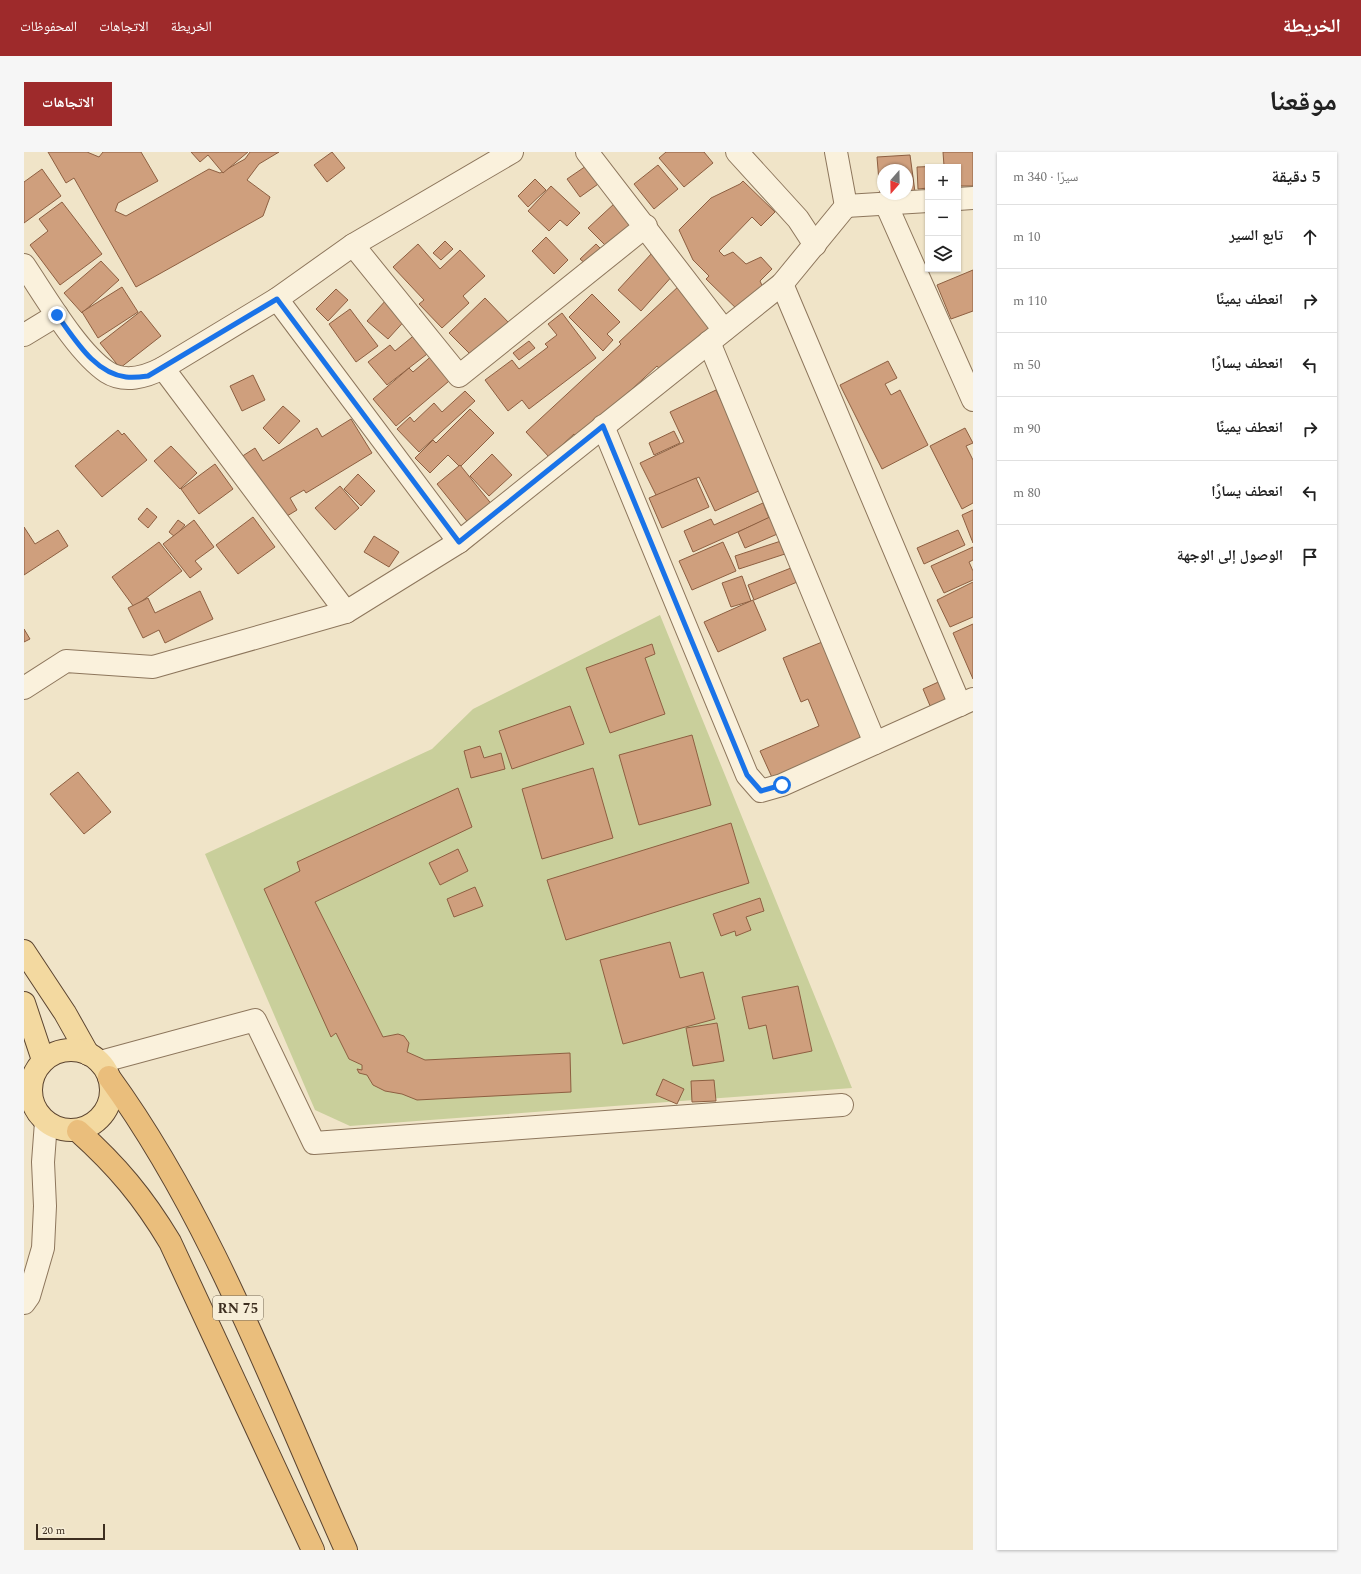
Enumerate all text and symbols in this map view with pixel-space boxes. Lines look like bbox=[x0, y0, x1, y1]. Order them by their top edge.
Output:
text: الخريطة bbox=[1283, 12, 1341, 41]
text: المحفوظات bbox=[20, 16, 77, 37]
text: الاتجاهات bbox=[99, 16, 149, 37]
text: الخريطة bbox=[171, 16, 212, 37]
text: موقعنا bbox=[1269, 80, 1337, 123]
button: الاتجاهات bbox=[24, 82, 112, 126]
north arrow bbox=[877, 164, 913, 200]
map controls bbox=[925, 164, 961, 272]
button: + bbox=[925, 164, 961, 200]
text: 5 دقيقة bbox=[1272, 164, 1321, 190]
text: سيرًا · 340 m bbox=[1013, 167, 1078, 187]
button: − bbox=[925, 200, 961, 236]
text: تابع السير bbox=[1229, 224, 1283, 247]
icon: ahead bbox=[1299, 226, 1321, 248]
text: 10 m bbox=[1013, 227, 1040, 247]
button: layers bbox=[925, 236, 961, 272]
text: انعطف يمينًا bbox=[1216, 288, 1283, 311]
icon: right bbox=[1299, 290, 1321, 312]
text: 110 m bbox=[1013, 291, 1047, 311]
route end bbox=[48, 306, 66, 324]
text: انعطف يسارًا bbox=[1211, 352, 1283, 375]
icon: left bbox=[1299, 354, 1321, 376]
text: 50 m bbox=[1013, 355, 1040, 375]
text: انعطف يمينًا bbox=[1216, 416, 1283, 439]
icon: right bbox=[1299, 418, 1321, 440]
text: 90 m bbox=[1013, 419, 1040, 439]
text: انعطف يسارًا bbox=[1211, 480, 1283, 503]
icon: left bbox=[1299, 482, 1321, 504]
text: 80 m bbox=[1013, 483, 1040, 503]
text: الوصول إلى الوجهة bbox=[1177, 544, 1283, 567]
icon: arrive bbox=[1299, 546, 1321, 568]
route start bbox=[773, 776, 791, 794]
road number: RN 75 bbox=[213, 1296, 263, 1320]
scale bar bbox=[36, 1522, 105, 1541]
text: 20 m bbox=[42, 1522, 65, 1539]

